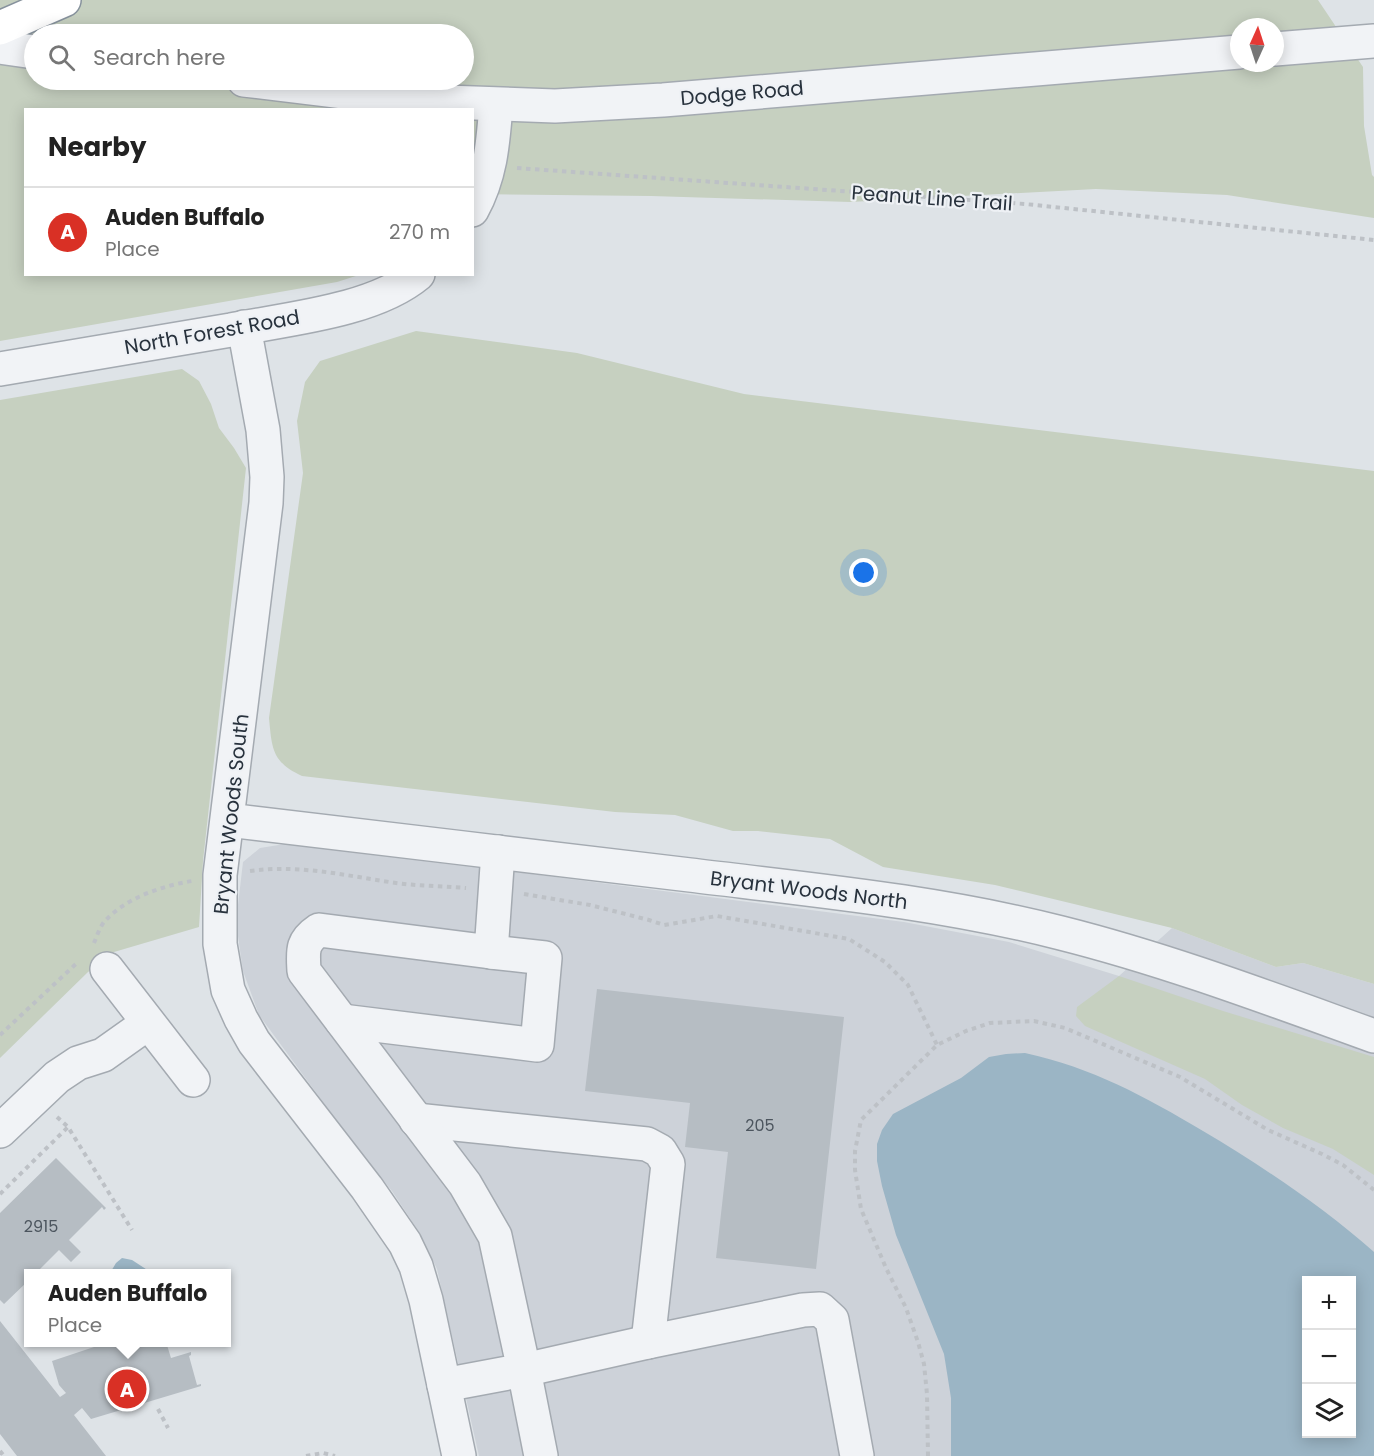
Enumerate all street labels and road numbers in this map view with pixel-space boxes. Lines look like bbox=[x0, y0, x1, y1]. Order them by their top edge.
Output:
street label: Dodge Road bbox=[679, 74, 805, 112]
street label: Peanut Line Trail bbox=[850, 178, 1014, 218]
street label: North Forest Road bbox=[122, 303, 302, 361]
street label: Bryant Woods South bbox=[207, 712, 255, 916]
street label: Bryant Woods North bbox=[709, 864, 909, 916]

